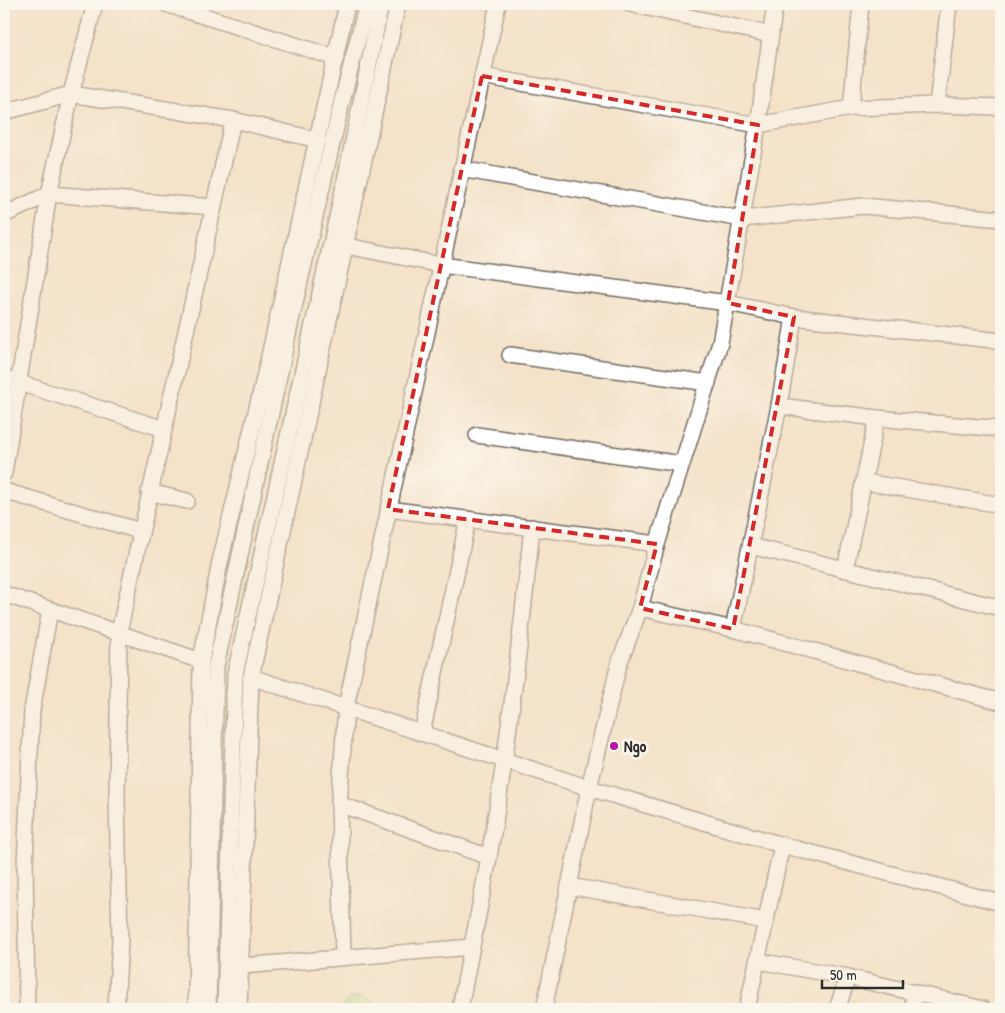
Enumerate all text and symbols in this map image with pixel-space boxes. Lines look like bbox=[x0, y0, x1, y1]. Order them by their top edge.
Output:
place label: Ngo bbox=[624, 735, 647, 758]
marker: Ngo bbox=[608, 740, 620, 752]
scale bar bbox=[822, 958, 904, 990]
text: 50 m bbox=[830, 964, 857, 985]

